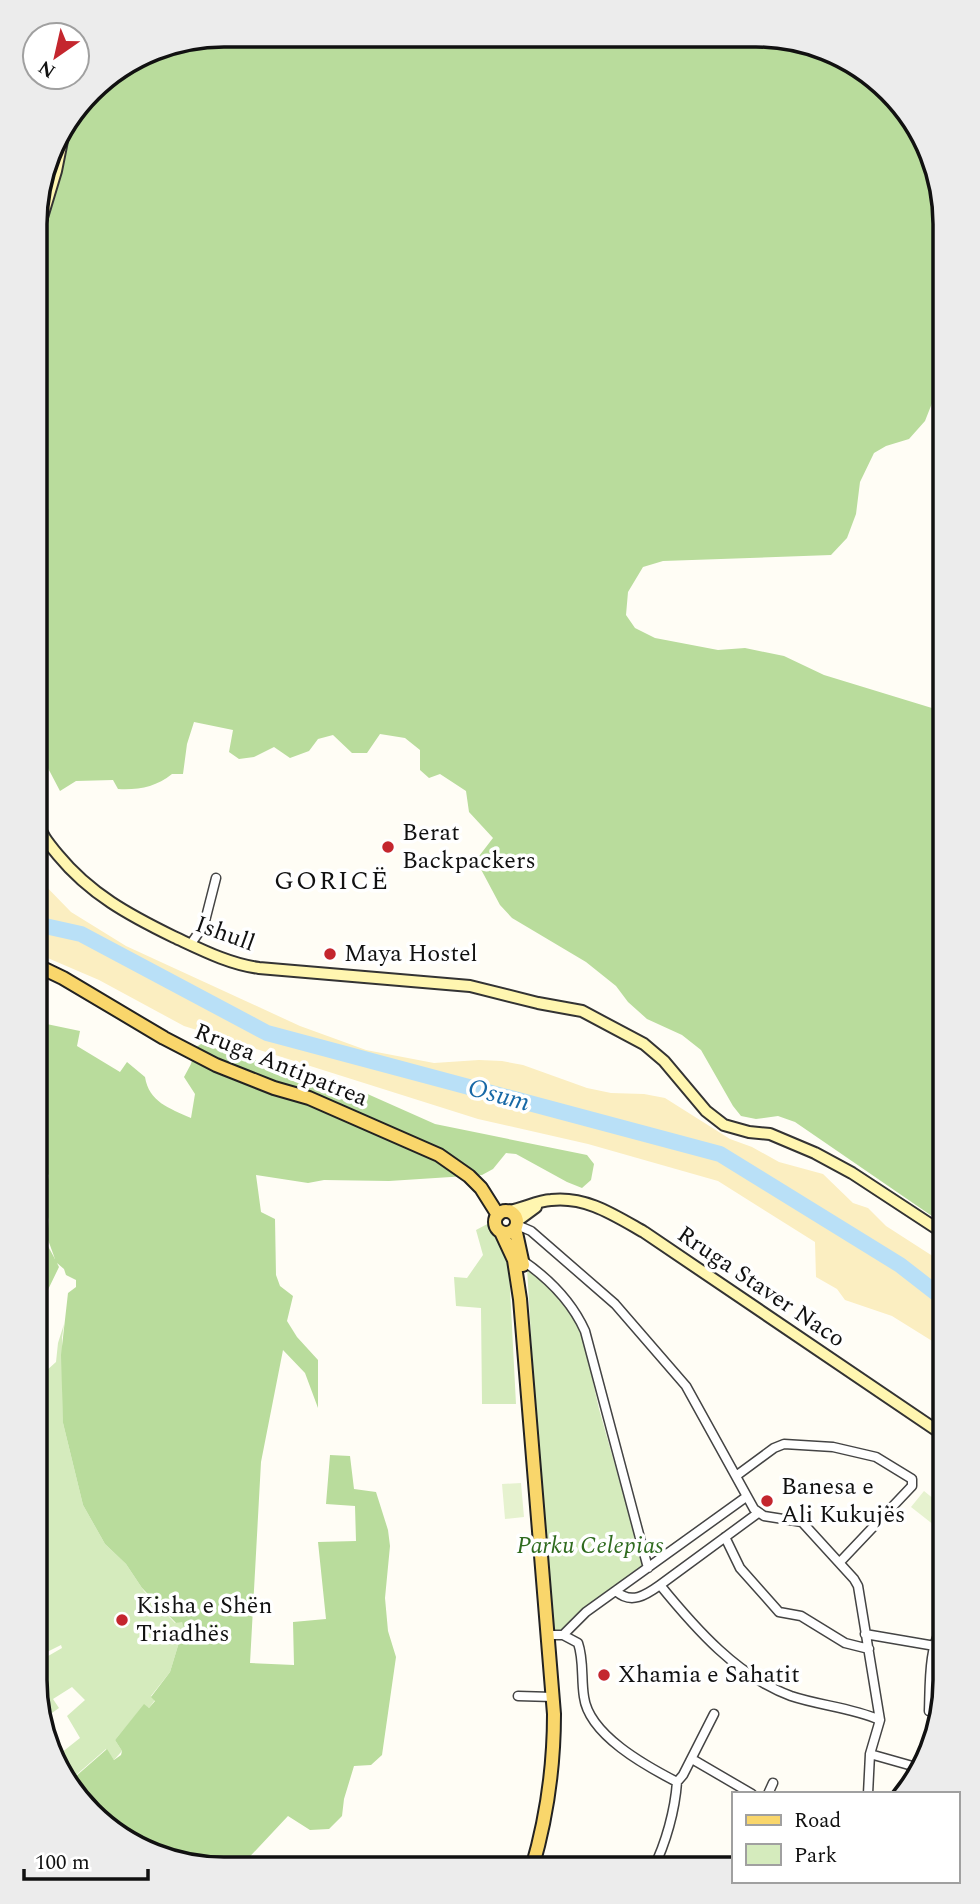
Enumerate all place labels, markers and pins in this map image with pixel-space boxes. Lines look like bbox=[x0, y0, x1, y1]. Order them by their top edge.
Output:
place label: Berat Backpackers bbox=[402, 815, 536, 879]
marker: Berat Backpackers bbox=[380, 839, 396, 855]
place label: Maya Hostel bbox=[344, 936, 478, 972]
marker: Maya Hostel bbox=[322, 946, 338, 962]
place label: Banesa e Ali Kukujës bbox=[781, 1469, 905, 1533]
marker: Banesa e Ali Kukujës bbox=[759, 1493, 775, 1509]
place label: Kisha e Shën Triadhës bbox=[136, 1588, 272, 1652]
marker: Kisha e Shën Triadhës bbox=[114, 1612, 130, 1628]
place label: Xhamia e Sahatit bbox=[618, 1657, 800, 1693]
marker: Xhamia e Sahatit bbox=[596, 1667, 612, 1683]

